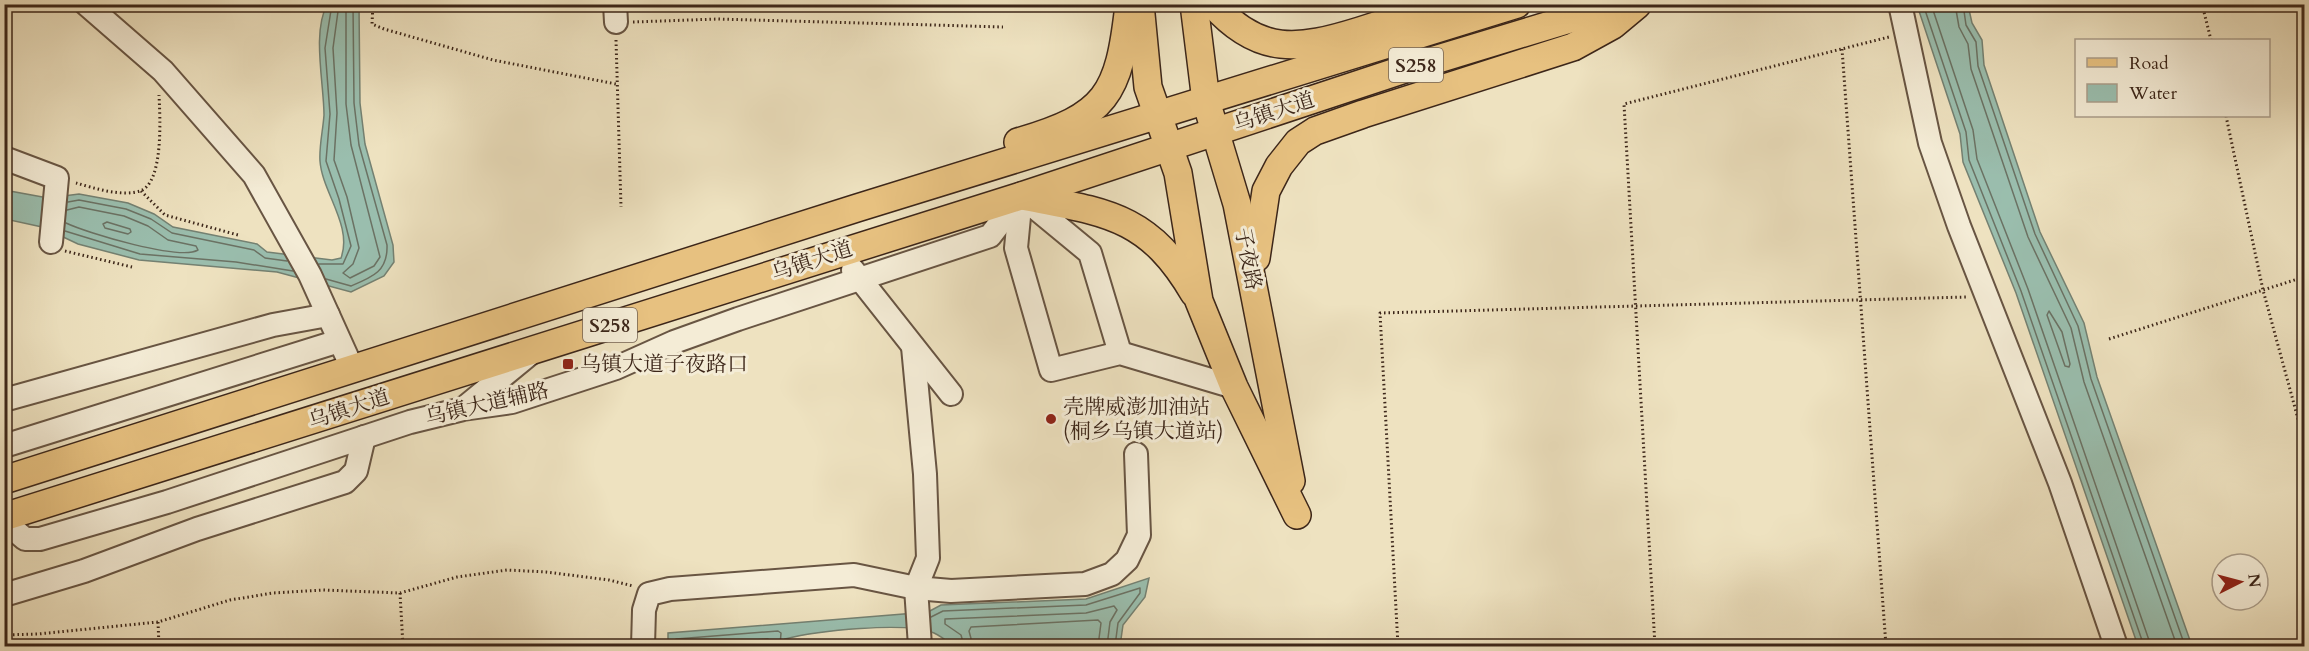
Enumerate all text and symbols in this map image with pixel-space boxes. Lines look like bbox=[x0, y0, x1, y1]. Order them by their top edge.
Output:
legend bbox=[2075, 39, 2270, 117]
road number: S258 bbox=[1389, 48, 1443, 82]
text: Road bbox=[2129, 51, 2169, 76]
text: Water bbox=[2128, 81, 2178, 106]
street label: 乌镇大道 bbox=[1230, 85, 1318, 139]
street label: 子夜路 bbox=[1228, 225, 1268, 293]
street label: 乌镇大道 bbox=[768, 234, 856, 288]
road number: S258 bbox=[583, 308, 637, 342]
place label: 乌镇大道子夜路口 bbox=[580, 350, 748, 379]
marker: 乌镇大道子夜路口 bbox=[561, 357, 575, 371]
street label: 乌镇大道辅路 bbox=[422, 376, 552, 432]
street label: 乌镇大道 bbox=[305, 382, 393, 436]
place label: 壳牌威澎加油站 (桐乡乌镇大道站) bbox=[1063, 393, 1223, 446]
marker: 壳牌威澎加油站 (桐乡乌镇大道站) bbox=[1044, 412, 1058, 426]
north arrow bbox=[2210, 552, 2270, 612]
text: N bbox=[2242, 572, 2266, 589]

